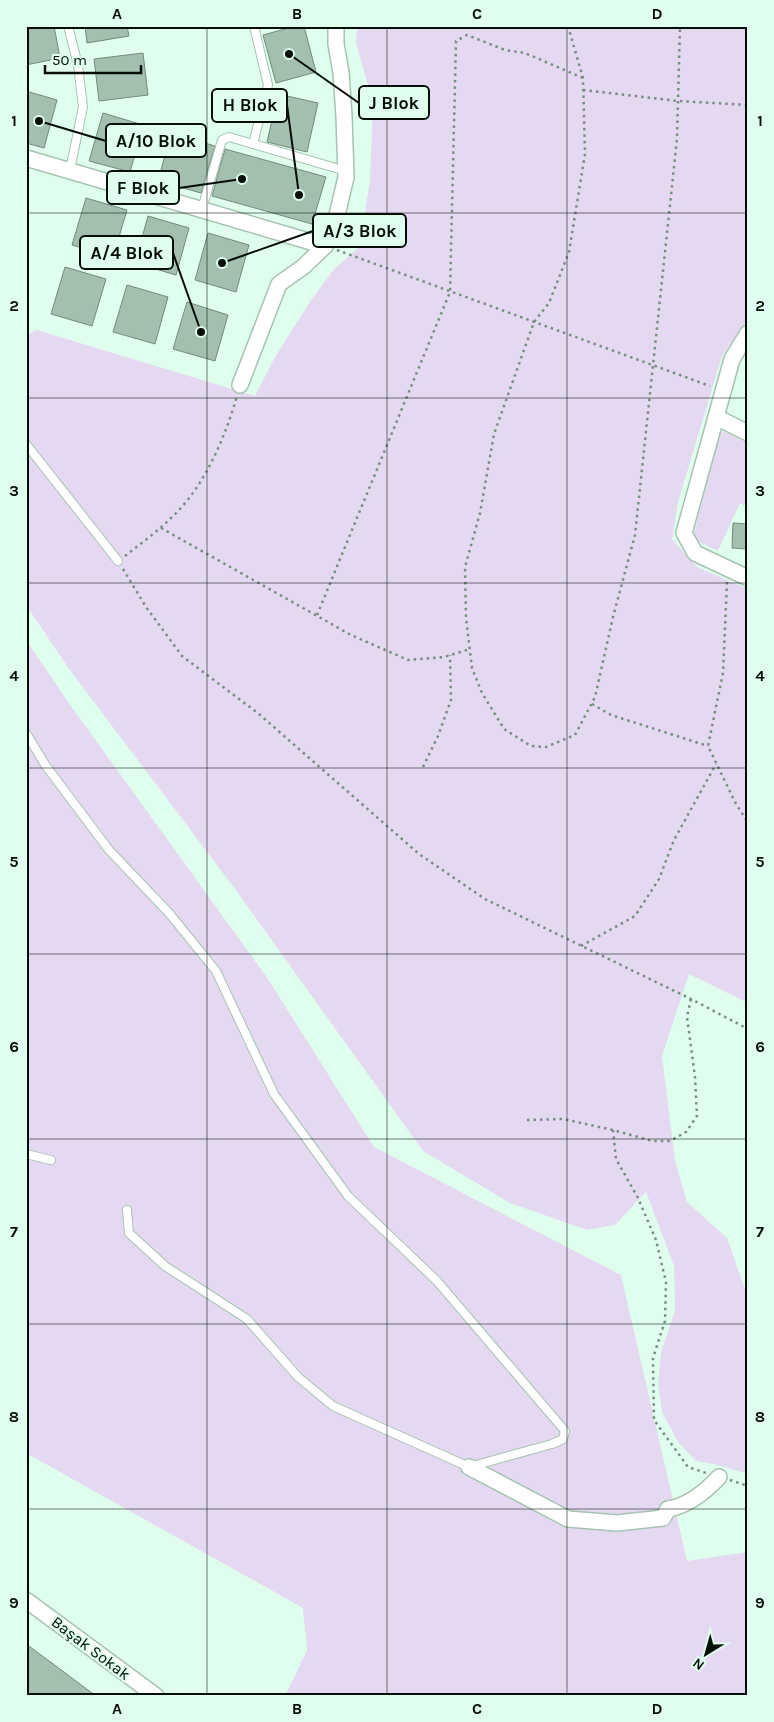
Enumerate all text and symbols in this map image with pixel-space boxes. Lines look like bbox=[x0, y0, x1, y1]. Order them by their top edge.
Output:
text: A bbox=[112, 4, 122, 23]
text: B bbox=[292, 4, 302, 23]
text: C bbox=[472, 4, 482, 23]
text: D bbox=[652, 4, 663, 23]
scale bar bbox=[45, 42, 141, 74]
text: 50 m bbox=[52, 51, 87, 69]
callout: J Blok bbox=[359, 86, 429, 119]
callout: H Blok bbox=[212, 89, 287, 122]
text: J Blok bbox=[369, 92, 420, 114]
text: H Blok bbox=[222, 94, 278, 116]
text: 1 bbox=[11, 111, 17, 130]
text: 1 bbox=[757, 111, 763, 130]
callout: A/10 Blok bbox=[106, 124, 206, 157]
text: A/10 Blok bbox=[116, 130, 196, 152]
callout: F Blok bbox=[107, 171, 179, 204]
text: F Blok bbox=[117, 177, 170, 199]
callout: A/3 Blok bbox=[313, 214, 406, 247]
text: A/3 Blok bbox=[323, 220, 397, 242]
callout: A/4 Blok bbox=[80, 236, 173, 269]
text: A/4 Blok bbox=[91, 242, 164, 264]
text: 2 bbox=[9, 296, 19, 315]
text: 2 bbox=[755, 296, 765, 315]
text: 3 bbox=[9, 481, 19, 500]
text: 3 bbox=[755, 481, 765, 500]
text: 4 bbox=[9, 666, 19, 685]
text: 4 bbox=[755, 666, 765, 685]
text: 5 bbox=[9, 852, 19, 871]
text: 5 bbox=[755, 852, 765, 871]
text: 6 bbox=[9, 1037, 19, 1056]
text: 6 bbox=[755, 1037, 765, 1056]
text: 7 bbox=[10, 1222, 18, 1241]
text: 7 bbox=[756, 1222, 764, 1241]
text: 8 bbox=[9, 1407, 19, 1426]
text: 8 bbox=[755, 1407, 765, 1426]
text: 9 bbox=[9, 1593, 19, 1612]
text: 9 bbox=[755, 1593, 765, 1612]
street label: Başak Sokak bbox=[48, 1612, 134, 1684]
north arrow bbox=[682, 1630, 732, 1680]
text: N bbox=[689, 1654, 708, 1674]
text: A bbox=[112, 1699, 122, 1718]
text: B bbox=[292, 1699, 302, 1718]
text: C bbox=[472, 1699, 482, 1718]
text: D bbox=[652, 1699, 663, 1718]

